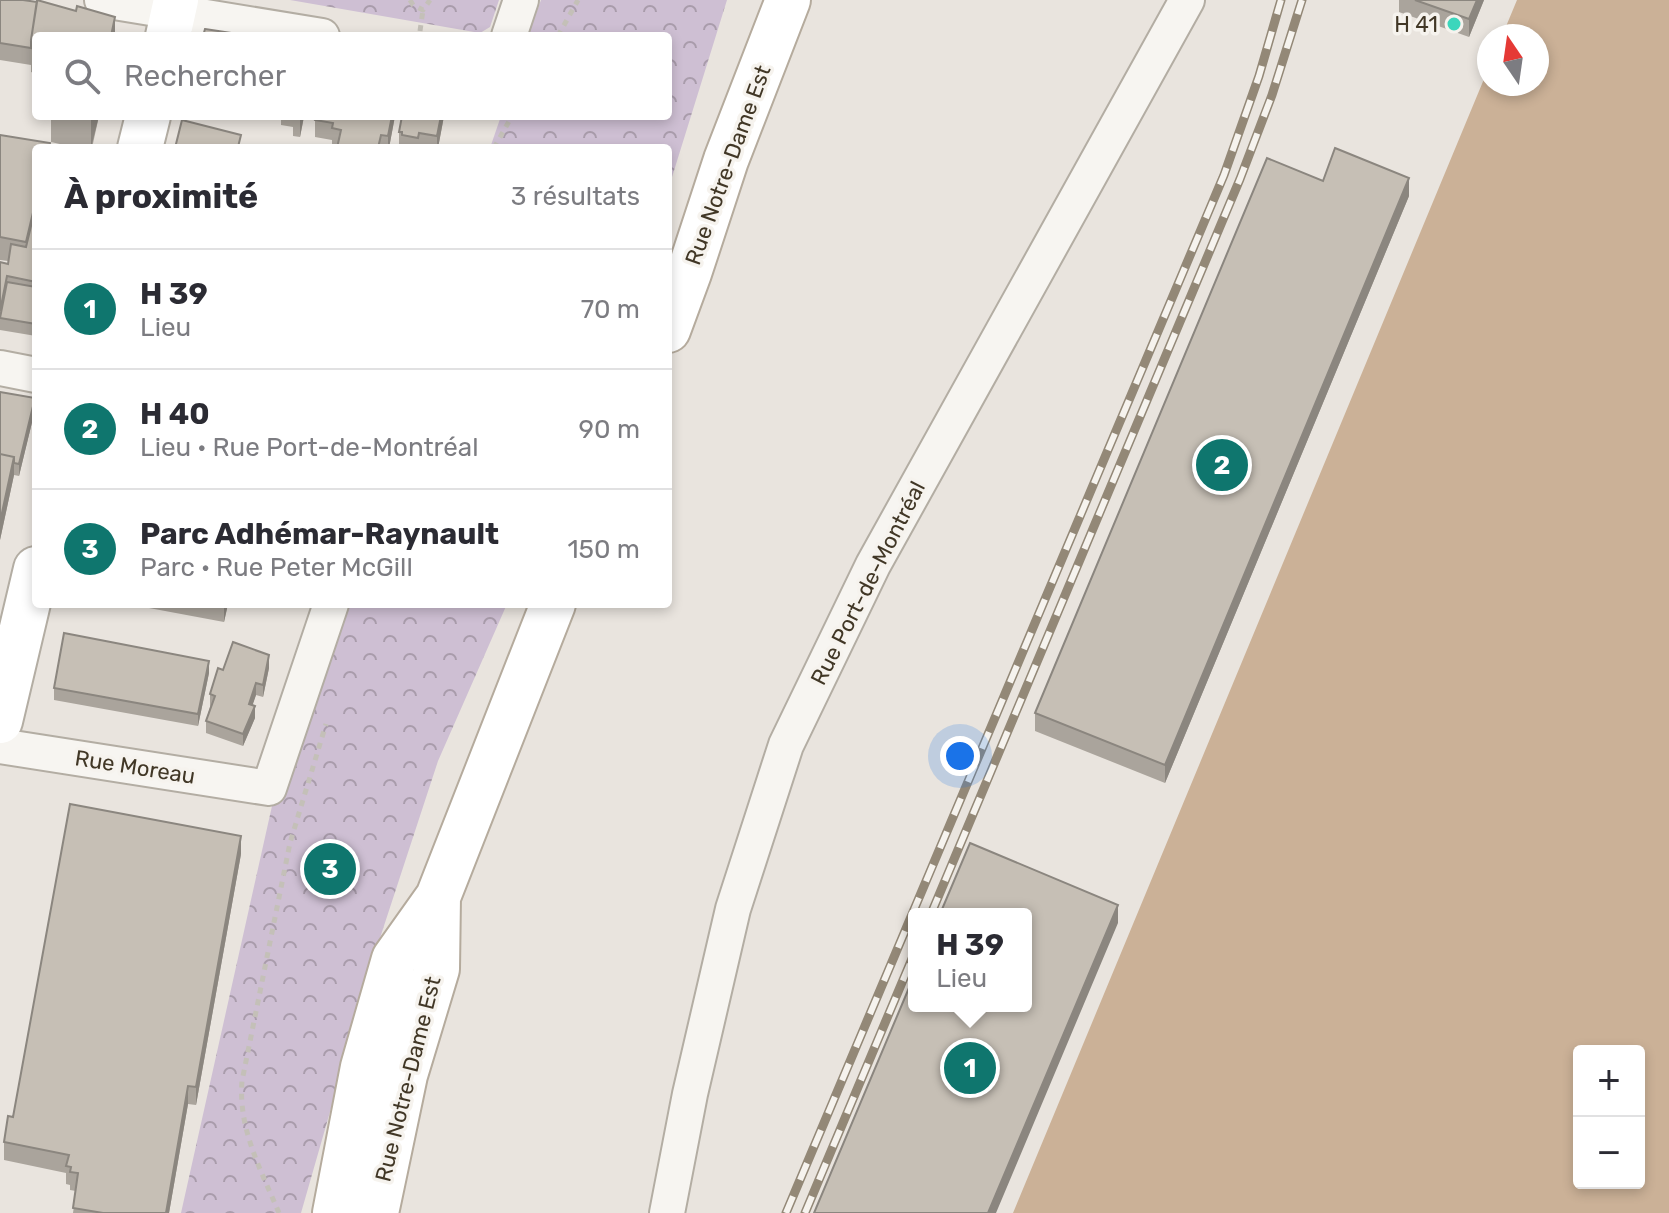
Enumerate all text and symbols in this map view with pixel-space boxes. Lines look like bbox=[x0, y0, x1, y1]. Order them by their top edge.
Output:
place label: H 41 bbox=[1394, 11, 1438, 38]
marker: H 41 bbox=[1445, 15, 1463, 33]
north arrow bbox=[1477, 24, 1549, 96]
search box bbox=[32, 32, 672, 120]
icon: search bbox=[60, 54, 104, 98]
text: Rechercher bbox=[124, 58, 286, 94]
street label: Rue Notre-Dame Est bbox=[679, 61, 777, 268]
text: À proximité bbox=[64, 176, 258, 217]
text: 3 résultats bbox=[511, 181, 640, 212]
text: H 39 bbox=[140, 276, 208, 312]
text: 1 bbox=[84, 294, 96, 325]
text: 70 m bbox=[581, 294, 640, 325]
text: Lieu bbox=[140, 312, 191, 343]
text: H 40 bbox=[140, 396, 210, 432]
text: 2 bbox=[82, 414, 98, 445]
text: 90 m bbox=[579, 414, 640, 445]
text: Lieu · Rue Port-de-Montréal bbox=[140, 432, 478, 463]
pin: 2 bbox=[1196, 435, 1248, 495]
street label: Rue Port-de-Montréal bbox=[805, 477, 931, 689]
text: Parc Adhémar-Raynault bbox=[140, 516, 499, 552]
text: 3 bbox=[81, 534, 99, 565]
text: 150 m bbox=[567, 534, 640, 565]
text: Parc · Rue Peter McGill bbox=[140, 552, 413, 583]
your location bbox=[940, 736, 980, 776]
street label: Rue Moreau bbox=[73, 744, 197, 790]
pin: 3 bbox=[304, 839, 356, 899]
popup bbox=[908, 908, 1032, 1012]
text: H 39 bbox=[936, 927, 1004, 963]
text: Lieu bbox=[936, 963, 987, 994]
street label: Rue Notre-Dame Est bbox=[369, 973, 447, 1184]
pin: 1 bbox=[944, 1038, 996, 1098]
map controls bbox=[1573, 1045, 1645, 1189]
button: + bbox=[1573, 1045, 1645, 1117]
button: − bbox=[1573, 1117, 1645, 1189]

